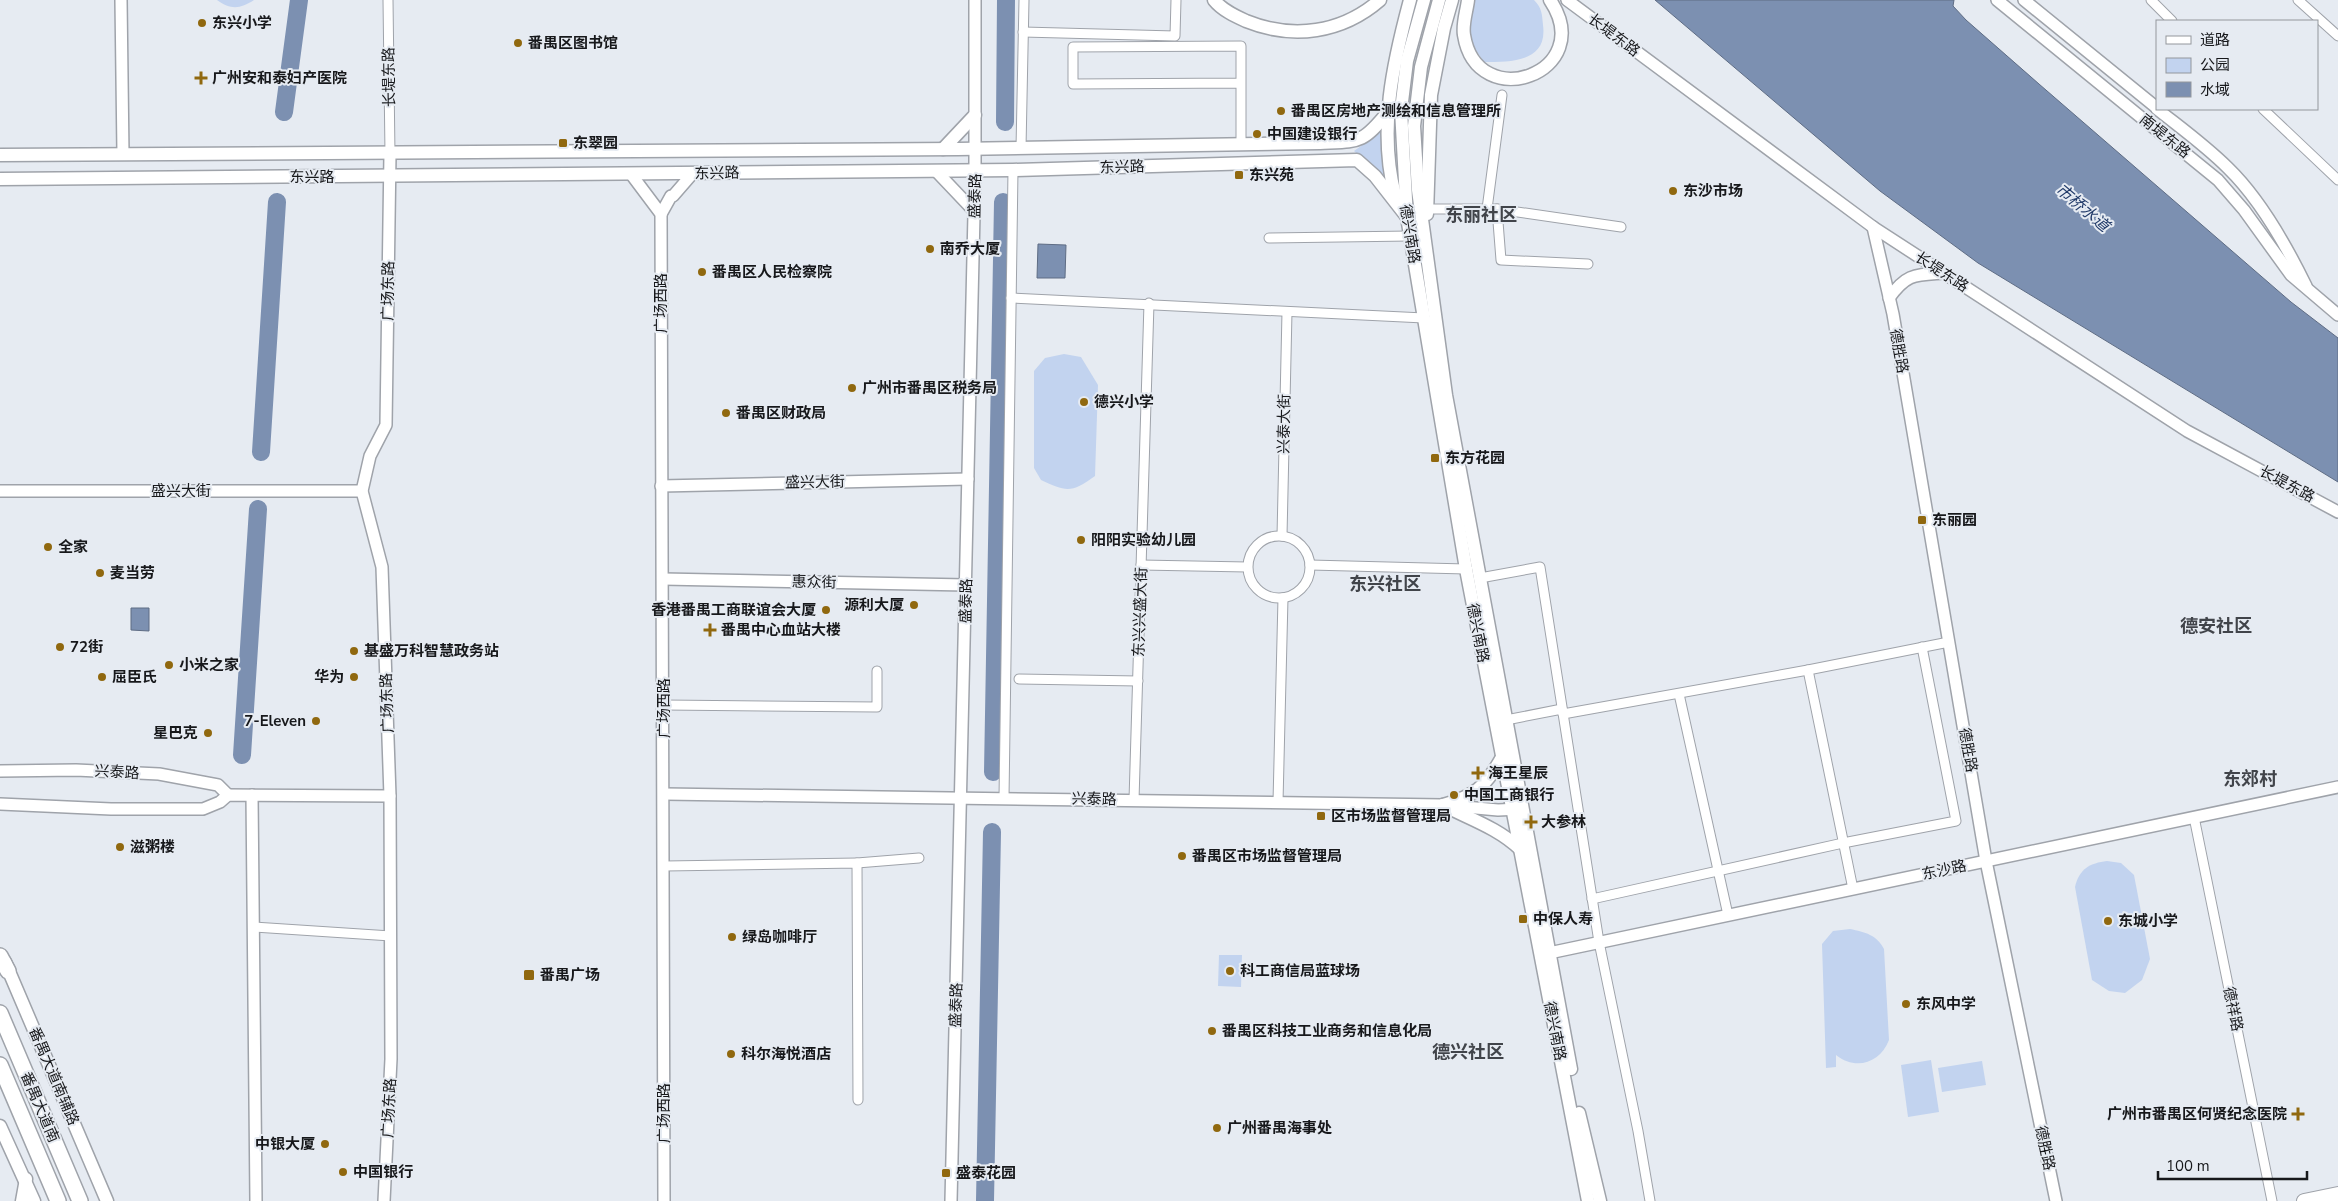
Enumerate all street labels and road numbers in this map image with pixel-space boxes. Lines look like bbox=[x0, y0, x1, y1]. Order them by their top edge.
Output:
street label: 长堤东路 bbox=[1584, 9, 1644, 61]
street label: 长堤东路 bbox=[378, 47, 400, 107]
street label: 南堤东路 bbox=[2135, 109, 2195, 163]
street label: 东兴路 bbox=[1099, 156, 1145, 178]
street label: 东兴路 bbox=[694, 163, 740, 183]
street label: 东兴路 bbox=[289, 167, 335, 187]
street label: 盛泰路 bbox=[965, 173, 985, 219]
street label: 德兴南路 bbox=[1395, 203, 1425, 265]
street label: 长堤东路 bbox=[1911, 247, 1973, 297]
street label: 广场东路 bbox=[377, 261, 399, 321]
street label: 广场西路 bbox=[651, 273, 671, 333]
street label: 德胜路 bbox=[1885, 327, 1913, 375]
street label: 兴泰大街 bbox=[1273, 394, 1295, 454]
street label: 长堤东路 bbox=[2256, 461, 2318, 507]
street label: 盛兴大街 bbox=[785, 471, 845, 493]
street label: 盛兴大街 bbox=[151, 481, 211, 501]
street label: 东兴兴盛大街 bbox=[1128, 567, 1152, 657]
street label: 惠众街 bbox=[791, 572, 837, 592]
street label: 盛泰路 bbox=[956, 578, 976, 624]
street label: 德兴南路 bbox=[1462, 602, 1494, 664]
street label: 广场东路 bbox=[376, 673, 398, 733]
street label: 广场西路 bbox=[654, 678, 674, 738]
street label: 德胜路 bbox=[1954, 726, 1982, 774]
street label: 兴泰路 bbox=[94, 761, 140, 783]
street label: 兴泰路 bbox=[1071, 789, 1117, 809]
street label: 东沙路 bbox=[1920, 856, 1968, 884]
street label: 盛泰路 bbox=[945, 982, 967, 1028]
street label: 德祥路 bbox=[2219, 985, 2247, 1033]
street label: 德兴南路 bbox=[1539, 1000, 1571, 1062]
street label: 番禺大道南辅路 bbox=[25, 1024, 83, 1128]
street label: 番禺大道南 bbox=[17, 1069, 63, 1145]
street label: 广场东路 bbox=[377, 1078, 401, 1138]
street label: 广场西路 bbox=[654, 1083, 674, 1143]
street label: 德胜路 bbox=[2031, 1124, 2059, 1172]

